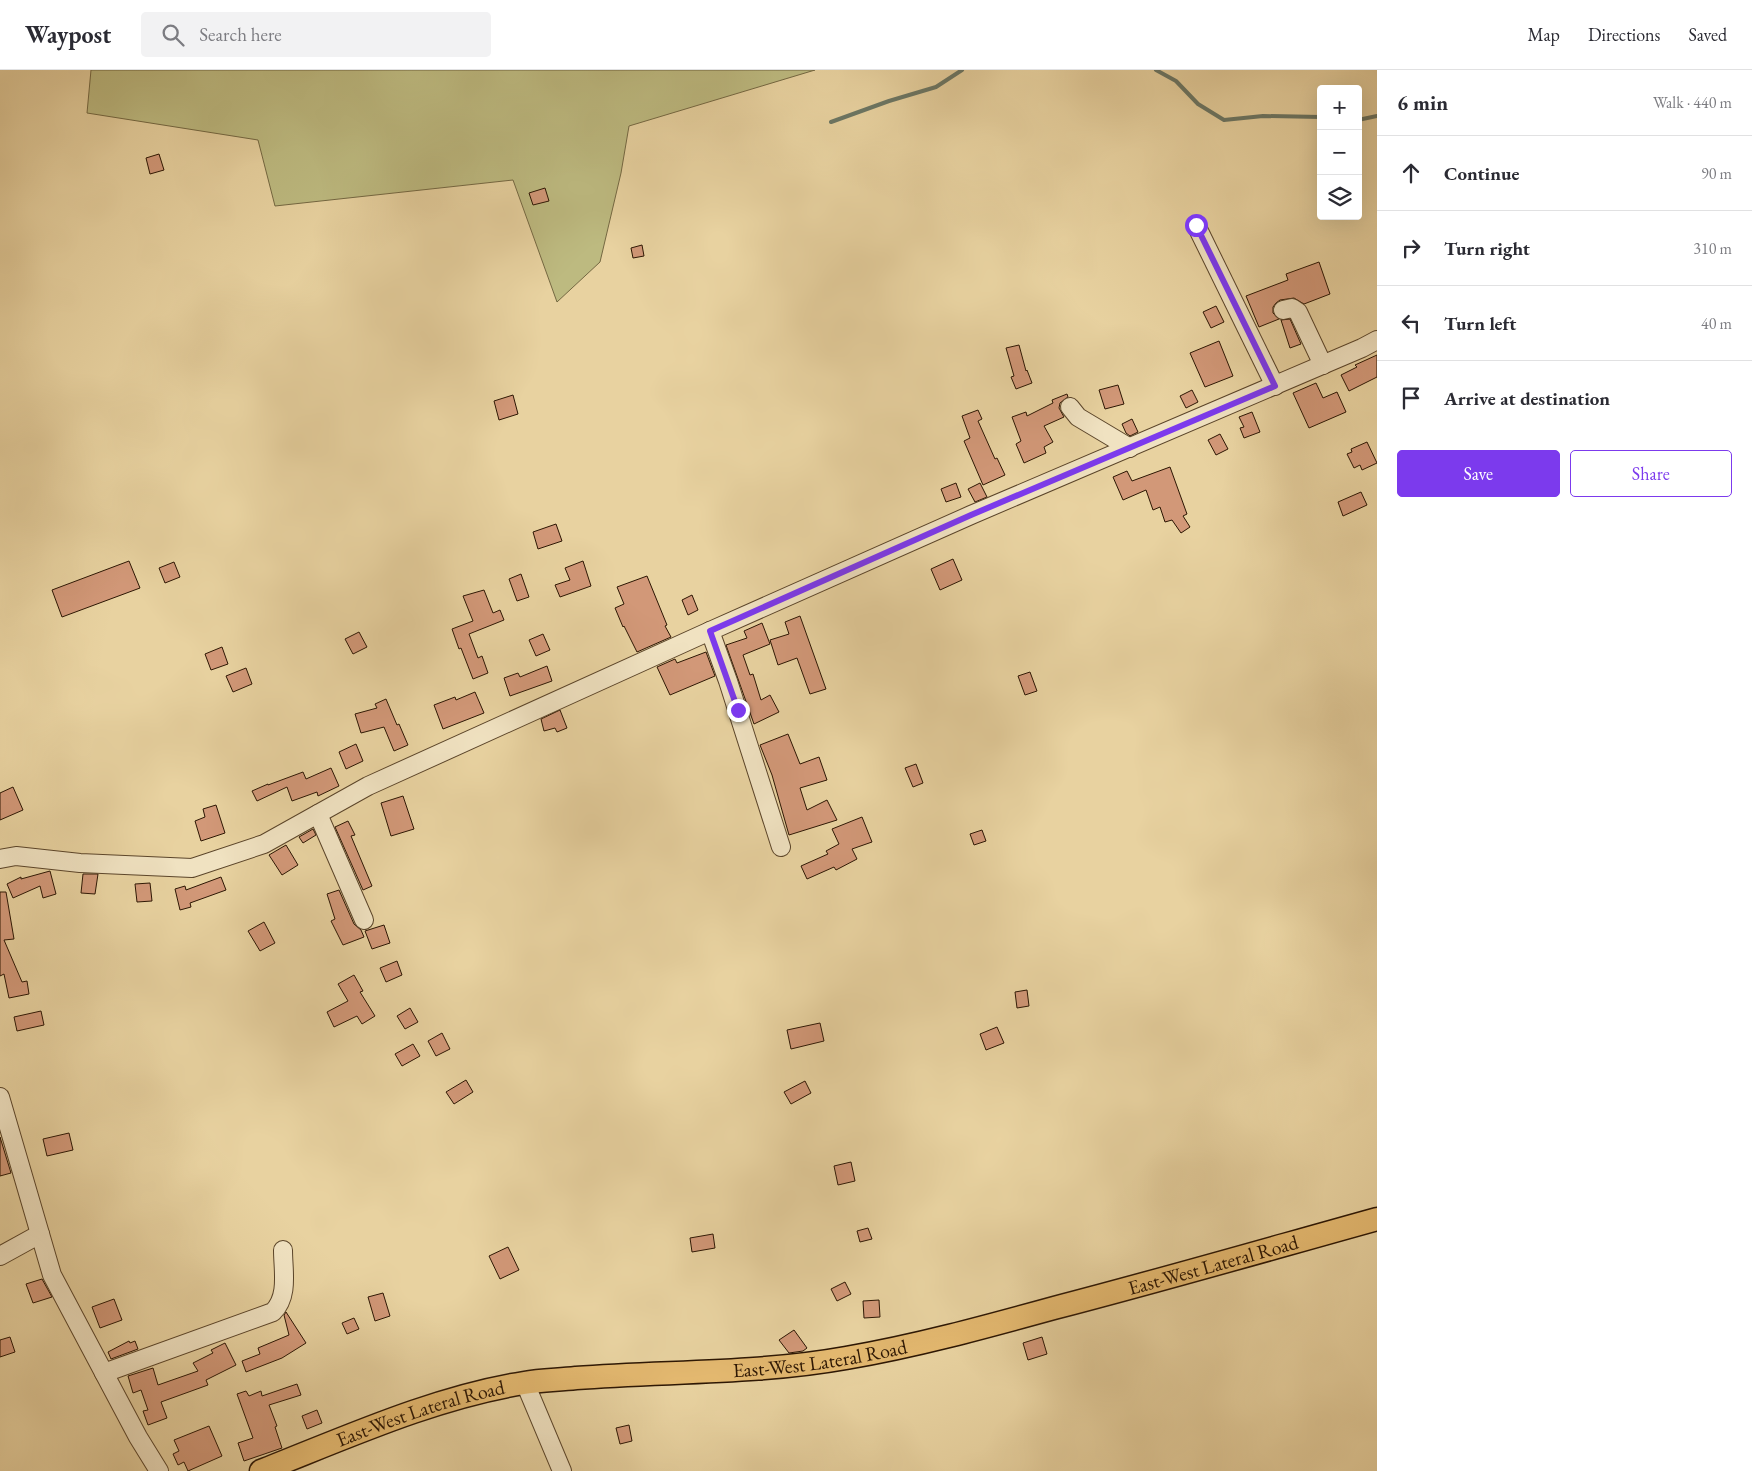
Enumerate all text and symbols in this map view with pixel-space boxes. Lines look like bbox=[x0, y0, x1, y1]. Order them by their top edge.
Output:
search box bbox=[141, 12, 491, 57]
text: Waypost bbox=[25, 19, 111, 50]
icon: search bbox=[159, 21, 187, 49]
text: Search here bbox=[199, 22, 282, 47]
text: Map bbox=[1528, 23, 1560, 46]
text: Directions bbox=[1588, 23, 1660, 46]
text: Saved bbox=[1688, 23, 1727, 46]
map controls bbox=[1317, 85, 1362, 220]
button: + bbox=[1317, 85, 1362, 130]
text: 6 min bbox=[1397, 89, 1448, 116]
text: Walk · 440 m bbox=[1653, 92, 1732, 113]
button: − bbox=[1317, 130, 1362, 175]
icon: ahead bbox=[1397, 159, 1425, 187]
text: Continue bbox=[1444, 161, 1519, 186]
text: 90 m bbox=[1701, 163, 1732, 184]
button: layers bbox=[1317, 175, 1362, 220]
route start bbox=[1185, 214, 1208, 237]
icon: right bbox=[1397, 234, 1425, 262]
text: Turn right bbox=[1444, 236, 1530, 261]
text: 310 m bbox=[1693, 238, 1732, 259]
icon: left bbox=[1397, 309, 1425, 337]
text: Turn left bbox=[1444, 311, 1516, 336]
text: 40 m bbox=[1701, 313, 1732, 334]
icon: arrive bbox=[1397, 384, 1425, 412]
text: Arrive at destination bbox=[1444, 386, 1610, 411]
button: Save bbox=[1397, 450, 1560, 497]
button: Share bbox=[1570, 450, 1732, 497]
route end bbox=[727, 699, 750, 722]
street label: East-West Lateral Road bbox=[1125, 1228, 1302, 1301]
street label: East-West Lateral Road bbox=[732, 1333, 910, 1383]
street label: East-West Lateral Road bbox=[332, 1374, 508, 1452]

